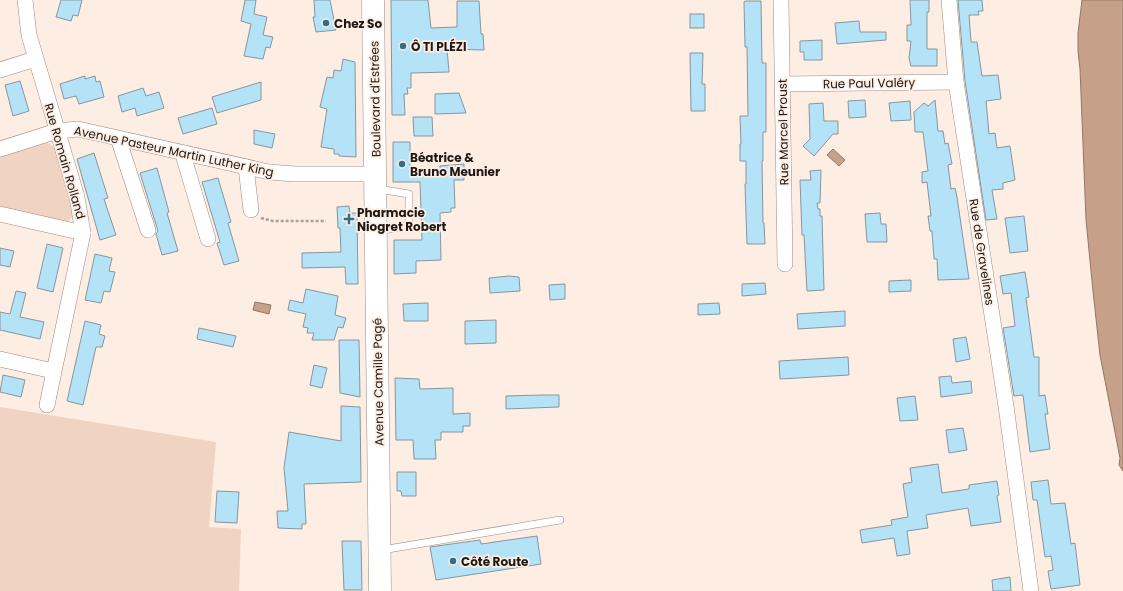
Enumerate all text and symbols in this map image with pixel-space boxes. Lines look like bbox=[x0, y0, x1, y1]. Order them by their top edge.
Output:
place label: Chez So bbox=[334, 15, 383, 32]
marker: Chez So bbox=[321, 18, 331, 28]
place label: Ô TI PLÉZI bbox=[411, 38, 467, 55]
street label: Boulevard d'Estrées bbox=[365, 41, 385, 157]
marker: Ô TI PLÉZI bbox=[398, 41, 408, 51]
street label: Rue Paul Valéry bbox=[823, 74, 916, 92]
street label: Rue Marcel Proust bbox=[774, 78, 792, 186]
street label: Rue Romain Rolland bbox=[40, 101, 90, 221]
street label: Avenue Pasteur Martin Luther King bbox=[73, 121, 275, 181]
place label: Béatrice & Bruno Meunier bbox=[410, 149, 500, 180]
marker: Béatrice & Bruno Meunier bbox=[397, 159, 407, 169]
street label: Rue de Gravelines bbox=[965, 197, 999, 307]
place label: Pharmacie Niogret Robert bbox=[357, 204, 446, 235]
marker: Pharmacie Niogret Robert bbox=[344, 214, 354, 224]
street label: Avenue Camille Pagé bbox=[368, 318, 388, 446]
place label: Côté Route bbox=[461, 553, 529, 570]
marker: Côté Route bbox=[448, 556, 458, 566]

